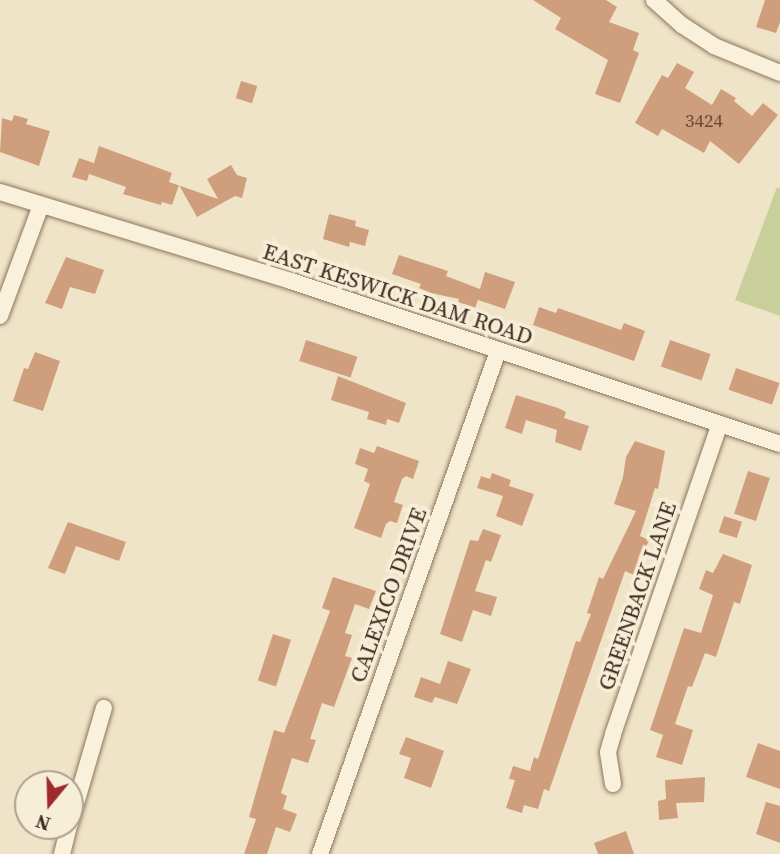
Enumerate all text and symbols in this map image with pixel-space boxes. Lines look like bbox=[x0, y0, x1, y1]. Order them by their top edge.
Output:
house number: 3424 bbox=[685, 110, 723, 132]
street label: EAST KESWICK DAM ROAD bbox=[259, 237, 537, 351]
street label: GREENBACK LANE bbox=[592, 498, 682, 694]
street label: CALEXICO DRIVE bbox=[344, 504, 432, 686]
north arrow bbox=[14, 770, 84, 840]
text: N bbox=[32, 808, 54, 838]

